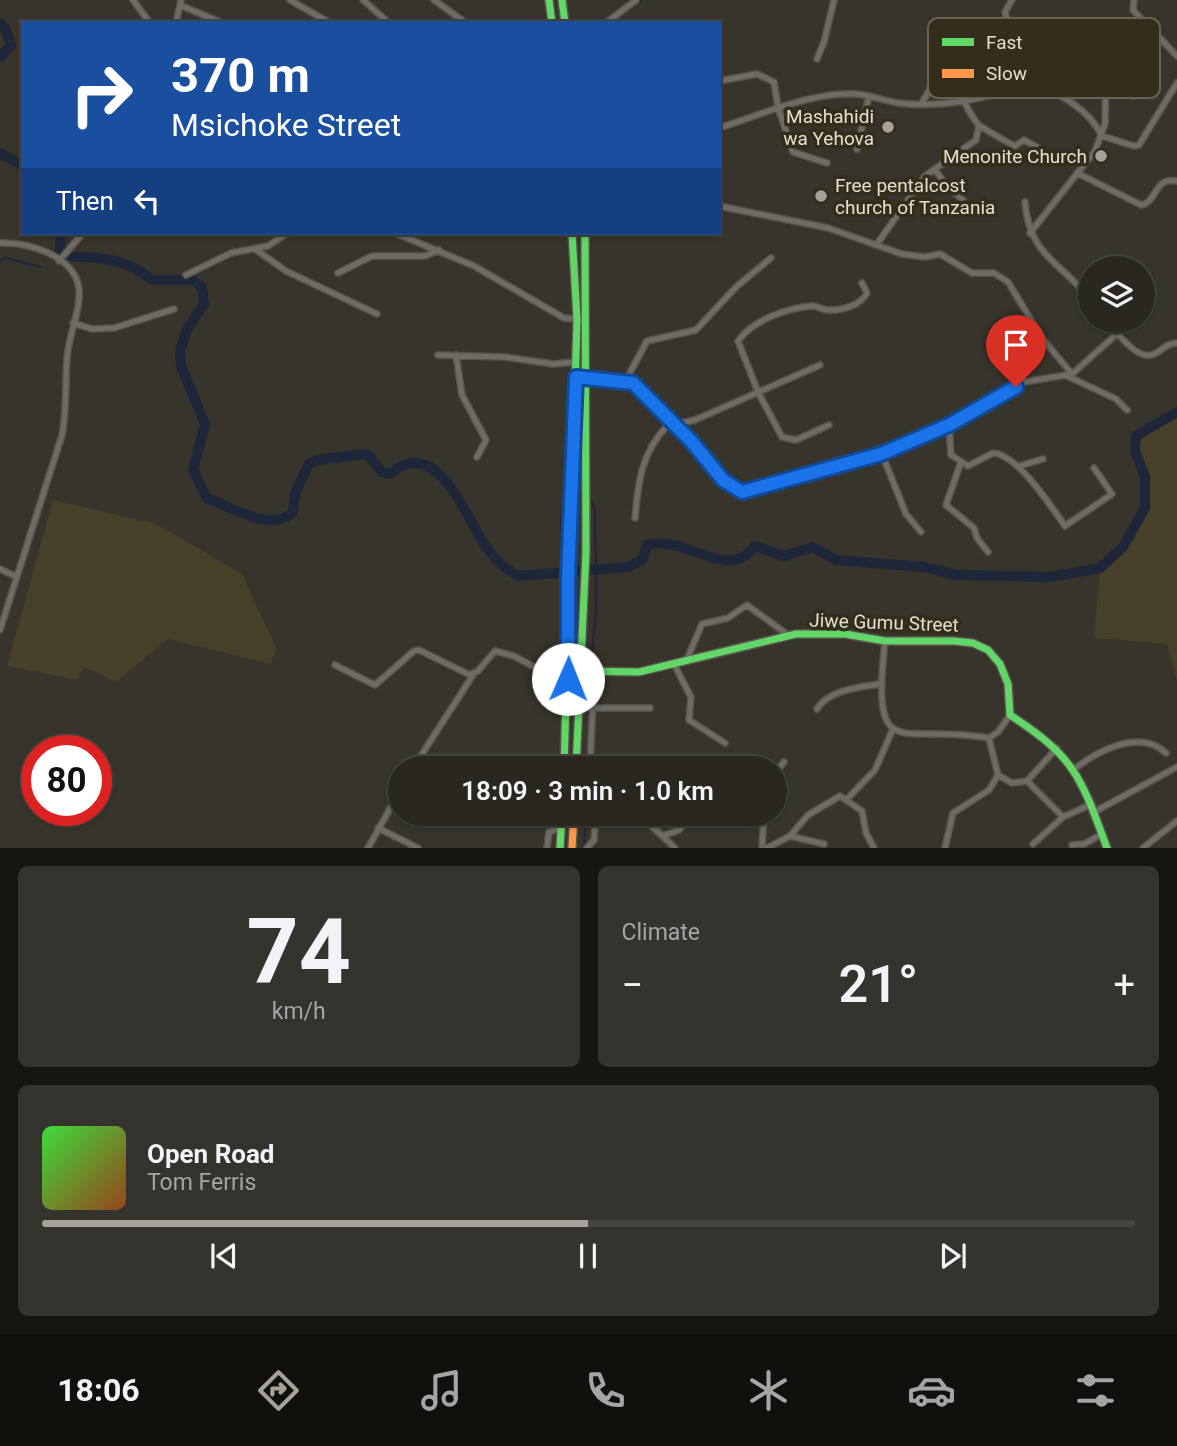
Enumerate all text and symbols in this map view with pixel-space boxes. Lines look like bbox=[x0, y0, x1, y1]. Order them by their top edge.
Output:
legend bbox=[928, 18, 1160, 98]
text: Fast bbox=[986, 31, 1023, 54]
text: 370 m bbox=[171, 47, 310, 104]
icon: right bbox=[56, 49, 147, 140]
text: Slow bbox=[986, 62, 1027, 85]
place label: Mashahidi wa Yehova bbox=[783, 105, 874, 150]
text: Msichoke Street bbox=[171, 106, 401, 144]
marker: Mashahidi wa Yehova bbox=[880, 119, 896, 135]
place label: Menonite Church bbox=[943, 145, 1087, 168]
marker: Menonite Church bbox=[1093, 148, 1109, 164]
place label: Free pentalcost church of Tanzania bbox=[835, 174, 995, 219]
icon: left bbox=[128, 182, 166, 220]
text: Then bbox=[56, 186, 114, 216]
marker: Free pentalcost church of Tanzania bbox=[813, 188, 829, 204]
map controls bbox=[1078, 256, 1155, 333]
button: layers bbox=[1078, 256, 1155, 333]
pin bbox=[986, 315, 1046, 387]
icon: arrive bbox=[997, 326, 1035, 364]
street label: Jiwe Gumu Street bbox=[809, 608, 959, 637]
position arrow bbox=[531, 642, 605, 716]
speed limit sign: 80 bbox=[21, 735, 112, 826]
text: 18:09 · 3 min · 1.0 km bbox=[461, 776, 714, 806]
text: 74 bbox=[247, 899, 351, 1005]
text: Climate bbox=[622, 919, 700, 946]
text: 21° bbox=[839, 954, 918, 1015]
text: − bbox=[622, 963, 643, 1007]
text: + bbox=[1113, 963, 1135, 1007]
text: km/h bbox=[272, 998, 326, 1025]
text: Open Road bbox=[147, 1139, 275, 1169]
text: Tom Ferris bbox=[147, 1169, 256, 1196]
icon: previous bbox=[205, 1237, 243, 1275]
icon: pause bbox=[569, 1237, 607, 1275]
icon: next bbox=[934, 1237, 972, 1275]
icon: directions bbox=[254, 1366, 303, 1415]
icon: music bbox=[417, 1366, 466, 1415]
icon: phone bbox=[581, 1366, 630, 1415]
icon: climate bbox=[744, 1366, 793, 1415]
icon: car bbox=[907, 1366, 956, 1415]
icon: filters bbox=[1071, 1366, 1120, 1415]
text: 18:06 bbox=[57, 1371, 140, 1409]

